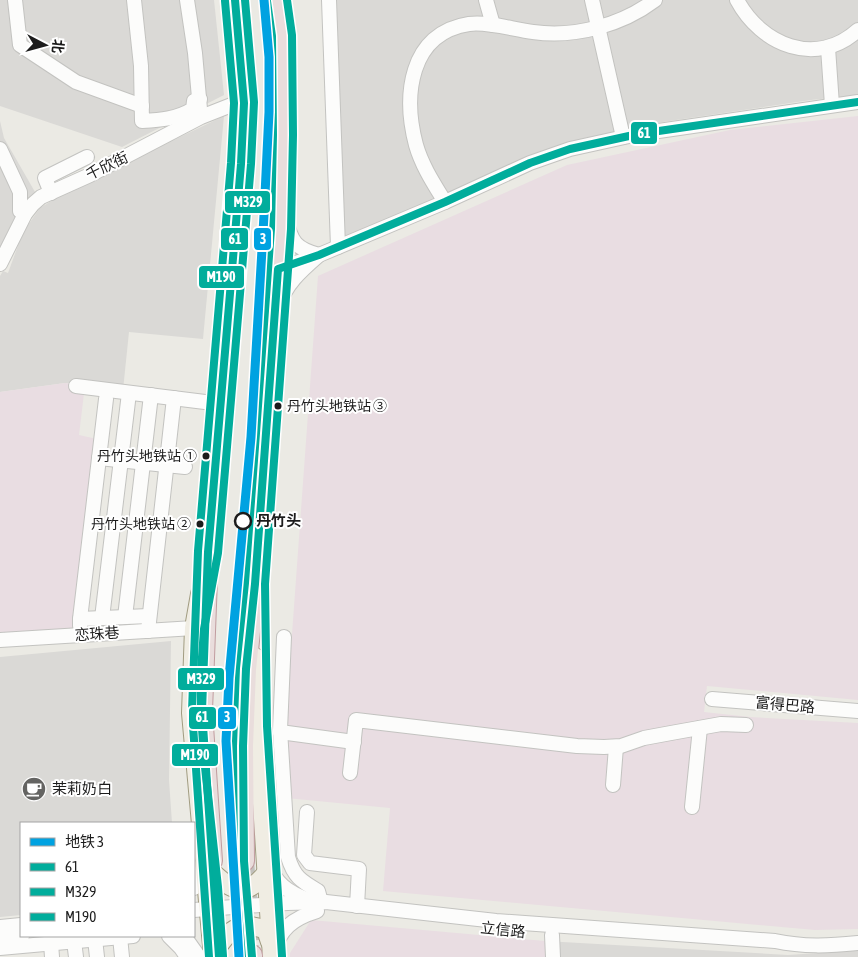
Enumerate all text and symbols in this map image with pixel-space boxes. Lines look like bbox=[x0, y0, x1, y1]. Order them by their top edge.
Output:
north arrow bbox=[20, 20, 70, 70]
text: 北 bbox=[49, 39, 67, 54]
line badge: 61 bbox=[630, 121, 658, 145]
text: 61 bbox=[637, 125, 651, 141]
street label: 千欣街 bbox=[83, 148, 131, 183]
line badge: M329 bbox=[224, 190, 271, 214]
text: M329 bbox=[233, 194, 263, 210]
line badge: 61 bbox=[220, 227, 249, 251]
line badge: 3 bbox=[253, 227, 272, 251]
text: 61 bbox=[228, 231, 242, 247]
text: 3 bbox=[260, 231, 266, 247]
line badge: M190 bbox=[198, 265, 245, 289]
text: M190 bbox=[206, 269, 236, 285]
place label: 丹竹头地铁站 ③ bbox=[287, 398, 387, 414]
marker: 丹竹头地铁站 ③ bbox=[273, 401, 283, 411]
place label: 丹竹头地铁站 ① bbox=[97, 448, 197, 464]
marker: 丹竹头地铁站 ① bbox=[201, 451, 211, 461]
marker: 丹竹头 bbox=[234, 512, 252, 530]
place label: 丹竹头 bbox=[256, 512, 301, 529]
place label: 丹竹头地铁站 ② bbox=[91, 516, 191, 532]
marker: 丹竹头地铁站 ② bbox=[195, 519, 205, 529]
street label: 恋珠巷 bbox=[74, 623, 120, 644]
line badge: M329 bbox=[177, 667, 225, 691]
text: M329 bbox=[186, 671, 216, 687]
street label: 富得巴路 bbox=[754, 693, 816, 716]
line badge: 61 bbox=[188, 706, 217, 730]
line badge: 3 bbox=[217, 706, 237, 730]
text: 61 bbox=[195, 709, 209, 725]
text: 3 bbox=[224, 709, 230, 725]
line badge: M190 bbox=[171, 743, 219, 767]
text: M190 bbox=[180, 747, 210, 763]
cafe icon: 茉莉奶白 bbox=[21, 776, 47, 802]
place label: 茉莉奶白 bbox=[52, 780, 112, 797]
legend bbox=[20, 822, 195, 937]
text: 地铁 3 bbox=[65, 833, 104, 850]
text: 61 bbox=[65, 858, 79, 875]
text: M329 bbox=[65, 883, 96, 900]
text: M190 bbox=[65, 908, 96, 925]
street label: 立信路 bbox=[480, 919, 526, 940]

